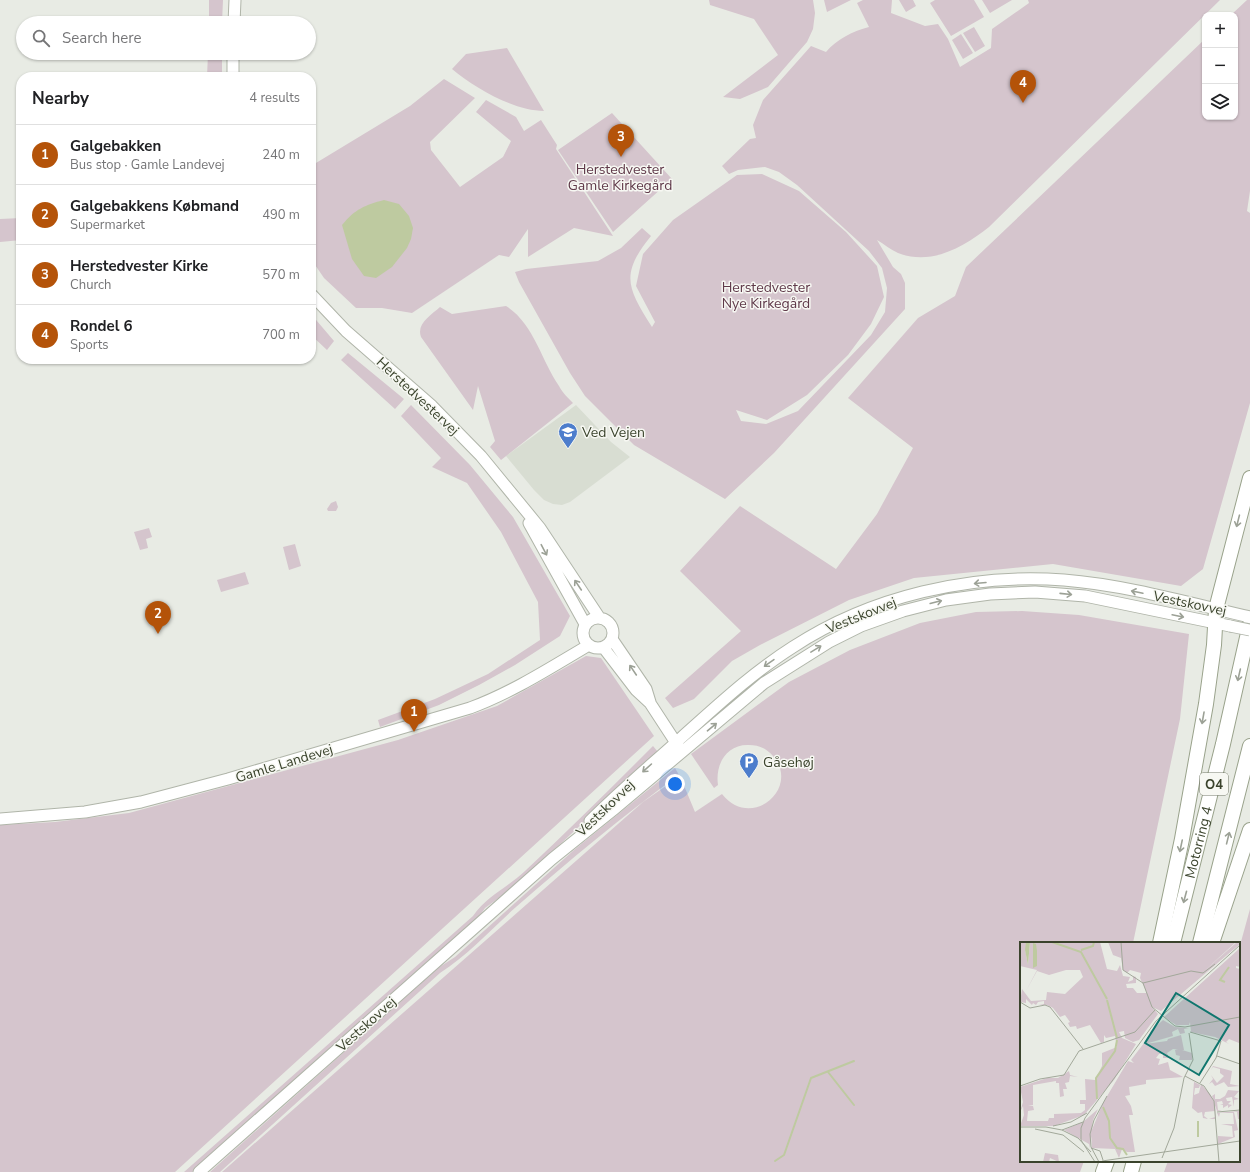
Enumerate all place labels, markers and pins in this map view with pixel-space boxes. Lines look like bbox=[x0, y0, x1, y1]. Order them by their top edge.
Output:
pin: 4 bbox=[1010, 70, 1036, 103]
pin: 3 bbox=[608, 124, 634, 157]
school or university icon: Ved Vejen bbox=[557, 421, 579, 449]
place label: Ved Vejen bbox=[581, 423, 645, 442]
pin: 2 bbox=[145, 601, 171, 634]
pin: 1 bbox=[401, 699, 427, 732]
parking icon: Gåsehøj bbox=[738, 751, 760, 779]
place label: Gåsehøj bbox=[763, 753, 814, 772]

